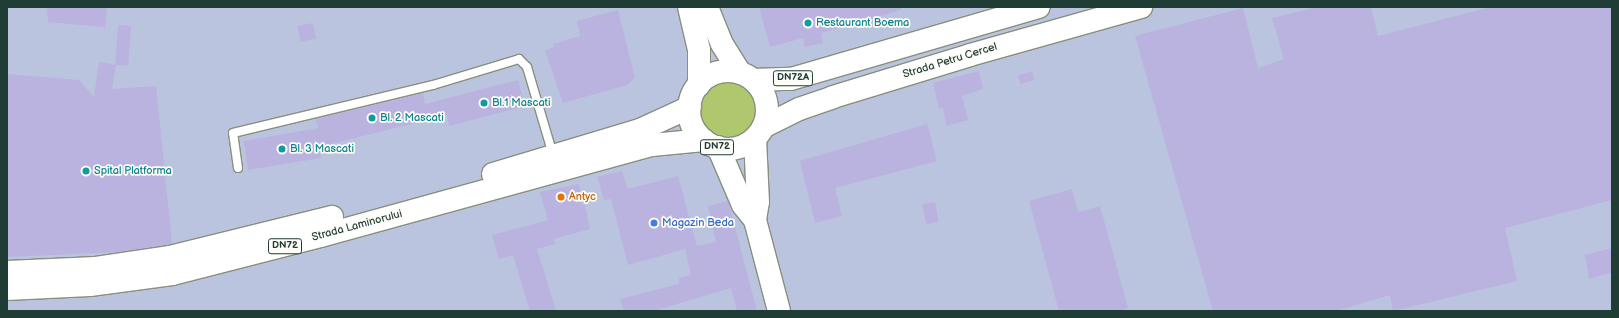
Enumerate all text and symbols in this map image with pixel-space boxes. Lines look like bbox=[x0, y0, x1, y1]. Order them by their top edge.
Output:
place label: Restaurant Boema bbox=[816, 16, 909, 30]
marker: Restaurant Boema bbox=[803, 18, 813, 28]
street label: Strada Petru Cercel bbox=[901, 40, 999, 82]
road number: DN72A bbox=[772, 70, 814, 86]
place label: Bl.1 Mascati bbox=[492, 96, 551, 110]
marker: Bl.1 Mascati bbox=[479, 98, 489, 108]
place label: Bl. 2 Mascati bbox=[380, 111, 444, 125]
marker: Bl. 2 Mascati bbox=[367, 113, 377, 123]
road number: DN72 bbox=[700, 139, 734, 155]
place label: Bl. 3 Mascati bbox=[290, 142, 354, 156]
marker: Bl. 3 Mascati bbox=[277, 144, 287, 154]
place label: Spital Platforma bbox=[94, 164, 172, 178]
marker: Spital Platforma bbox=[81, 166, 91, 176]
place label: Antyc bbox=[569, 190, 596, 204]
marker: Antyc bbox=[556, 192, 566, 202]
street label: Strada Laminorului bbox=[310, 208, 404, 244]
place label: Magazin Beda bbox=[662, 216, 734, 230]
marker: Magazin Beda bbox=[649, 218, 659, 228]
road number: DN72 bbox=[268, 238, 302, 254]

